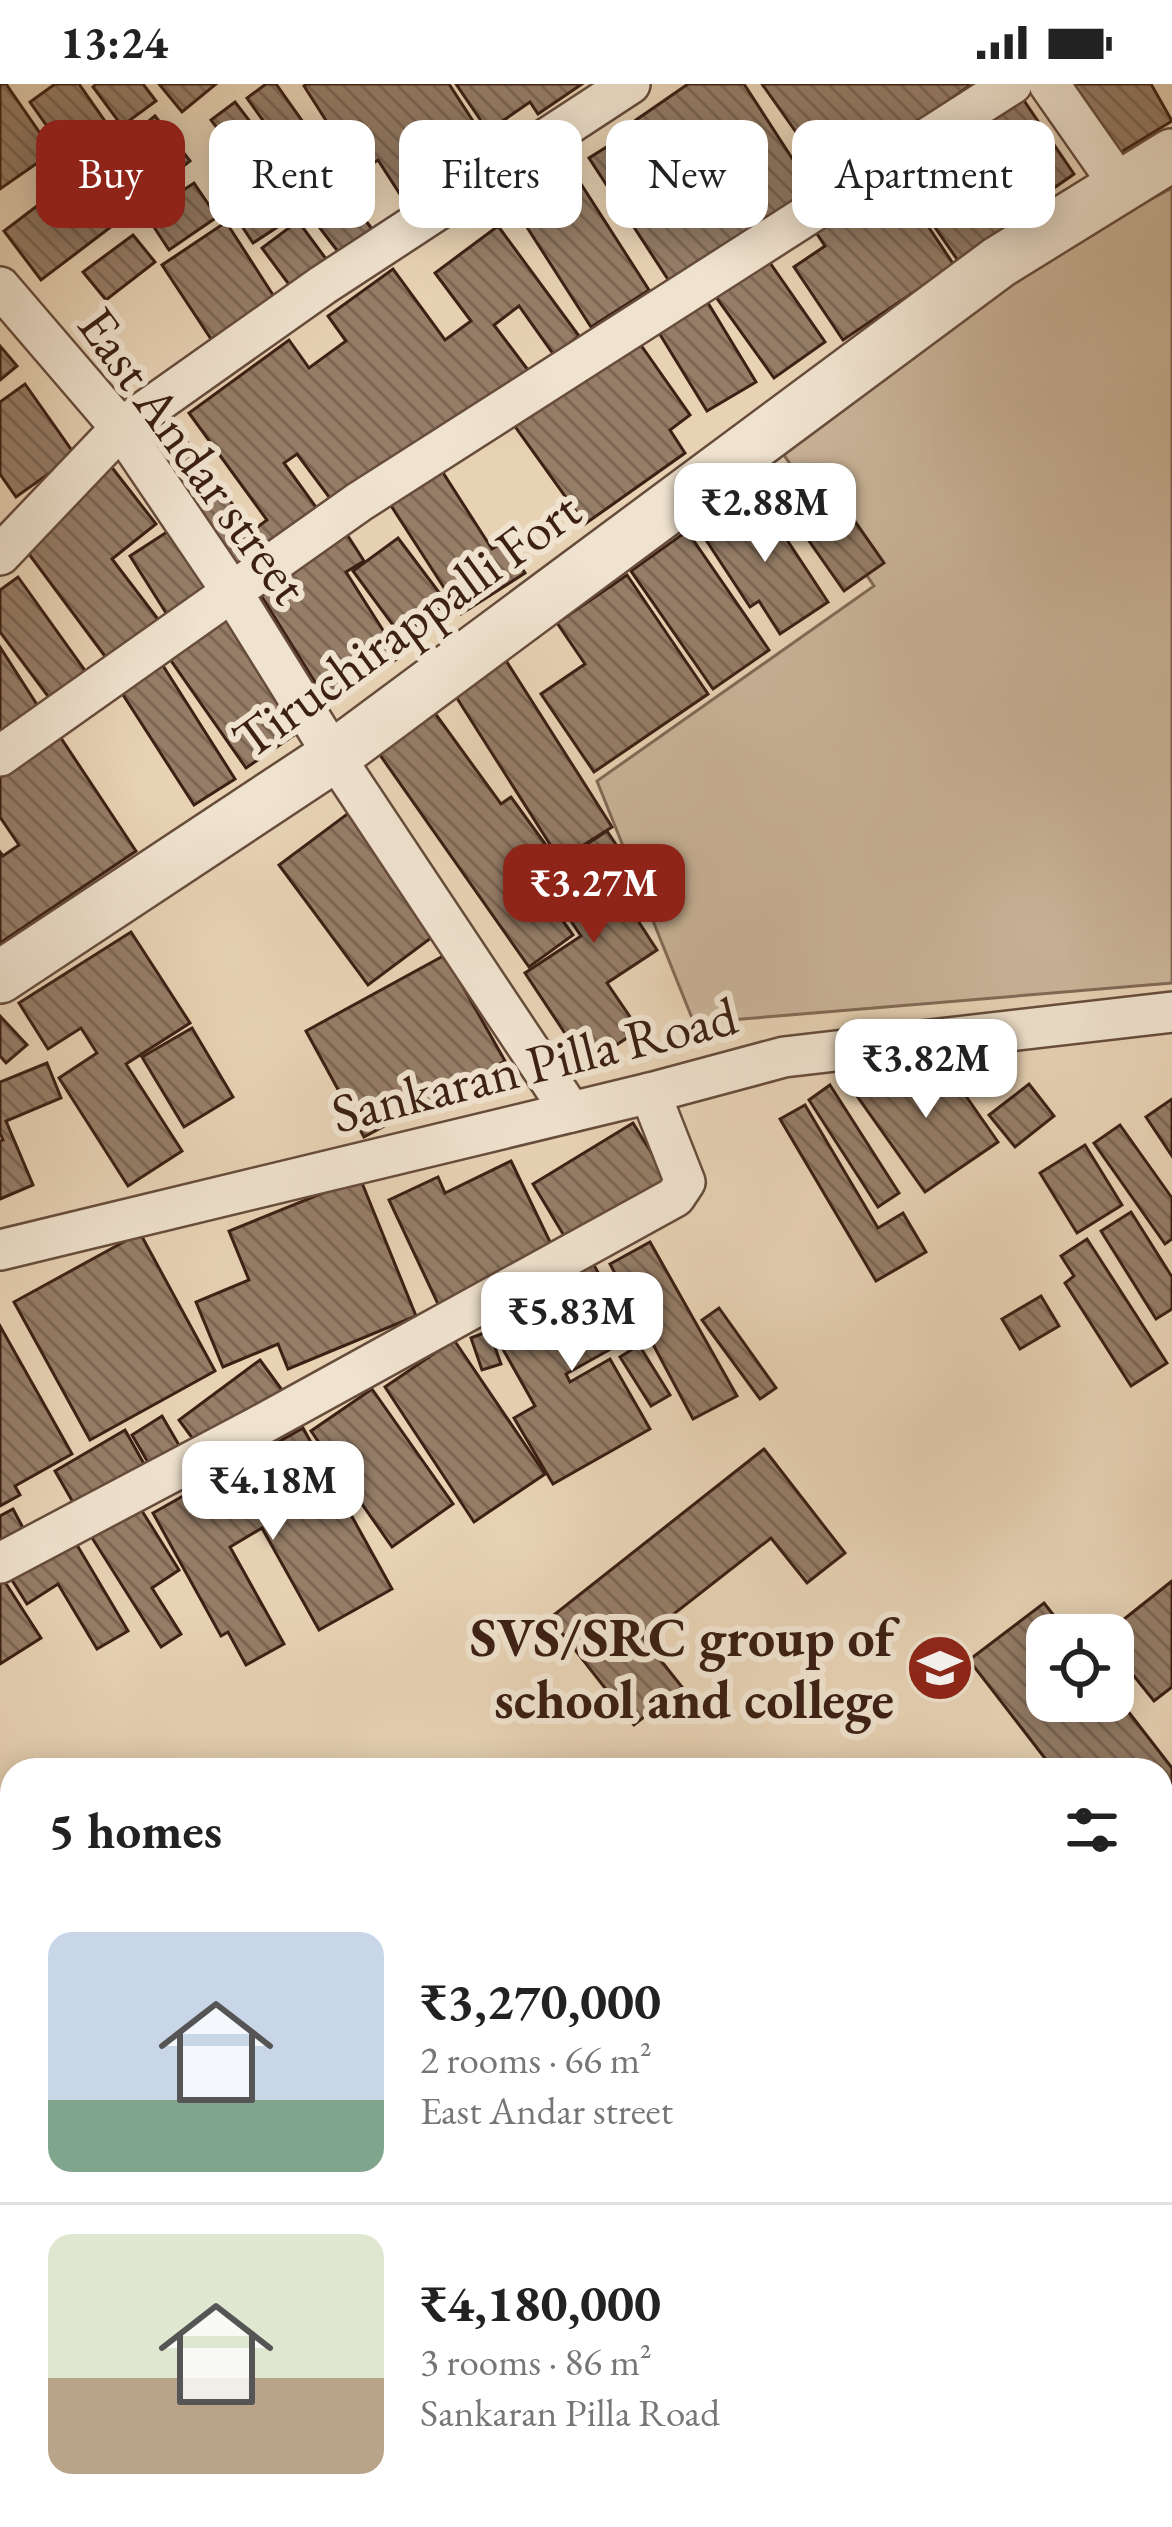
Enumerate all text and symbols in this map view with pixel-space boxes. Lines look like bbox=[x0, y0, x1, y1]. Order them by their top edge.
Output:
text: 13:24 bbox=[60, 13, 168, 71]
chip: Buy bbox=[36, 120, 185, 228]
chip: Rent bbox=[209, 120, 375, 228]
chip: Filters bbox=[399, 120, 582, 228]
chip: New bbox=[606, 120, 768, 228]
chip: Apartment bbox=[792, 120, 1055, 228]
street label: East Andar street bbox=[63, 293, 325, 617]
pin: ₹2.88M bbox=[667, 463, 863, 565]
street label: Tiruchirappalli Fort bbox=[218, 474, 594, 774]
text: ₹2.88M bbox=[701, 476, 829, 527]
pin: ₹3.27M bbox=[496, 844, 692, 946]
text: ₹3.27M bbox=[530, 857, 658, 908]
street label: Sankaran Pilla Road bbox=[324, 980, 745, 1148]
pin: ₹3.82M bbox=[828, 1019, 1024, 1121]
text: ₹3.82M bbox=[862, 1032, 990, 1083]
pin: ₹5.83M bbox=[474, 1272, 670, 1374]
text: ₹5.83M bbox=[508, 1285, 636, 1336]
pin: ₹4.18M bbox=[175, 1441, 371, 1543]
text: ₹4.18M bbox=[209, 1454, 337, 1505]
place label: SVS/SRC group of school and college bbox=[470, 1602, 901, 1734]
map controls bbox=[1026, 1614, 1134, 1722]
button: locate bbox=[1026, 1614, 1134, 1722]
school or university icon: SVS/SRC group of school and college bbox=[905, 1633, 975, 1703]
text: 5 homes bbox=[48, 1797, 222, 1863]
icon: filters bbox=[1059, 1797, 1125, 1863]
text: ₹3,270,000 bbox=[420, 1968, 661, 2034]
icon: home bbox=[144, 1980, 288, 2124]
text: 2 rooms · 66 m² bbox=[420, 2034, 652, 2085]
text: East Andar street bbox=[420, 2085, 673, 2136]
text: ₹4,180,000 bbox=[420, 2270, 661, 2336]
icon: home bbox=[144, 2282, 288, 2426]
text: 3 rooms · 86 m² bbox=[420, 2336, 652, 2387]
text: Sankaran Pilla Road bbox=[420, 2387, 720, 2438]

